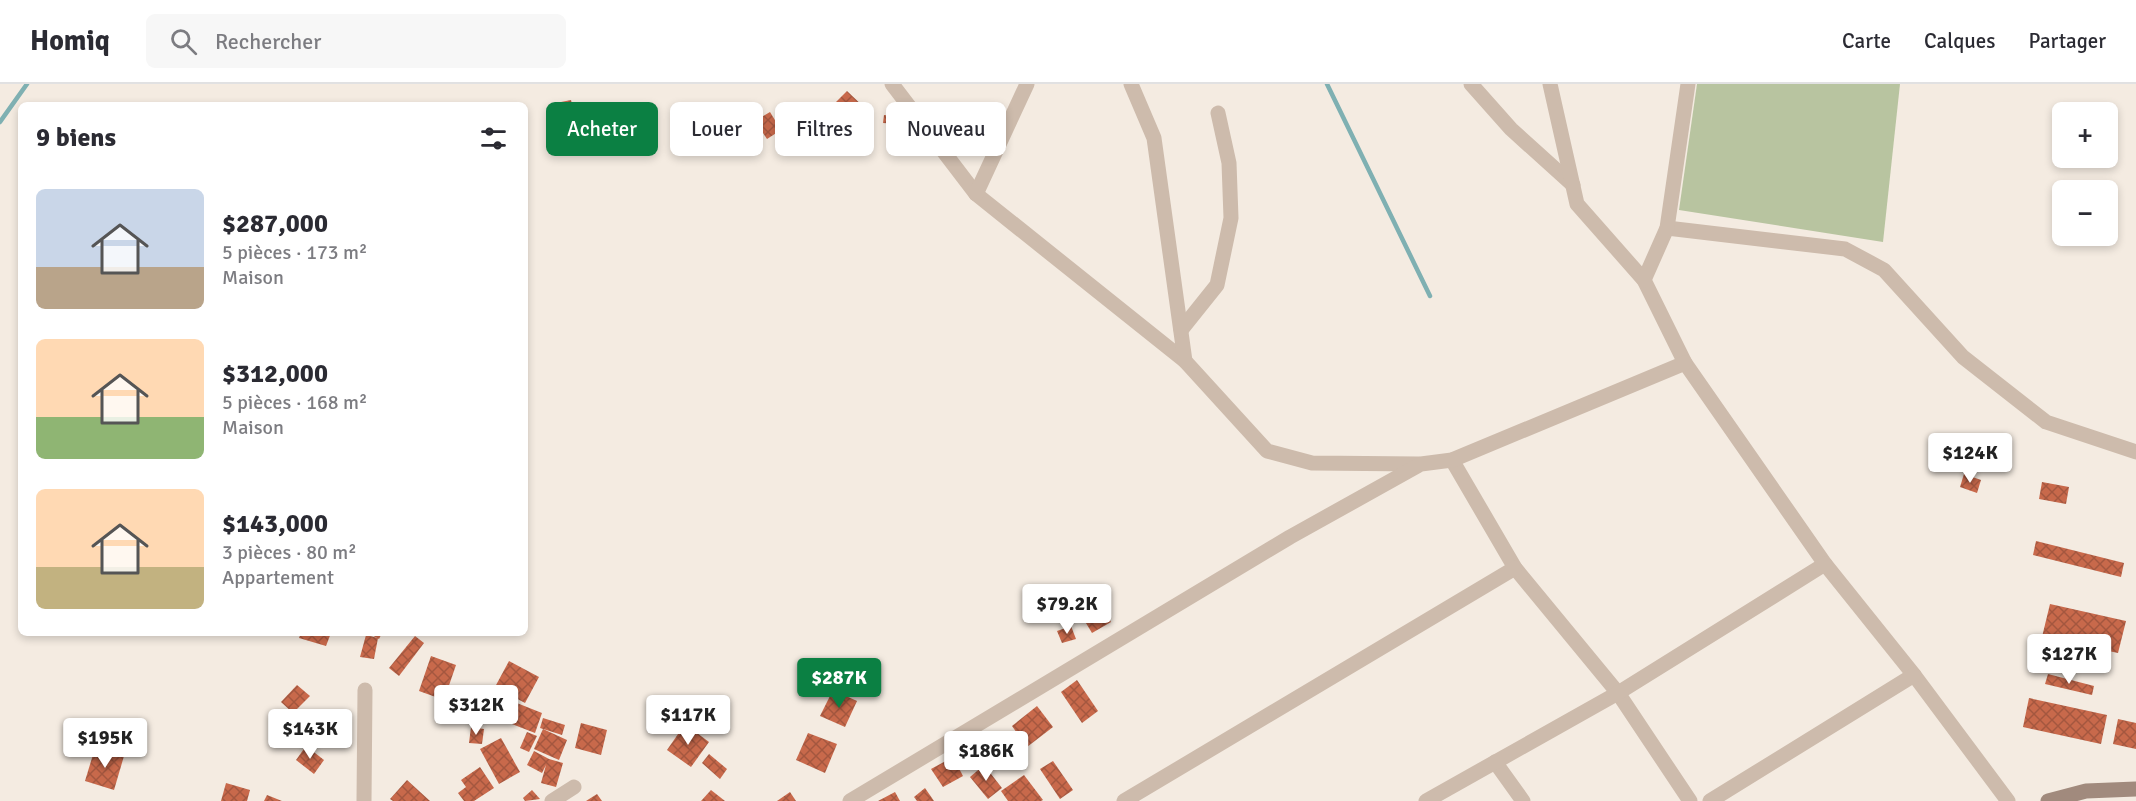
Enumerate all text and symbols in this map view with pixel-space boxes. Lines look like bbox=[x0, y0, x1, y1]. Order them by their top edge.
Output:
search box bbox=[146, 14, 566, 68]
text: Homiq bbox=[30, 24, 110, 58]
icon: search bbox=[167, 25, 200, 58]
text: Rechercher bbox=[215, 28, 321, 55]
text: Carte bbox=[1842, 28, 1891, 54]
text: Calques bbox=[1924, 28, 1995, 54]
text: Partager bbox=[2028, 28, 2106, 54]
chip: Acheter bbox=[546, 102, 658, 156]
chip: Louer bbox=[670, 102, 763, 156]
chip: Filtres bbox=[775, 102, 874, 156]
chip: Nouveau bbox=[886, 102, 1006, 156]
map controls bbox=[2052, 102, 2118, 246]
button: + bbox=[2052, 102, 2118, 168]
text: 9 biens bbox=[36, 122, 116, 154]
icon: filters bbox=[477, 122, 510, 155]
button: − bbox=[2052, 180, 2118, 246]
text: $287,000 bbox=[222, 208, 328, 240]
icon: home bbox=[84, 213, 156, 285]
text: 5 pièces · 173 m² bbox=[222, 240, 367, 265]
text: Maison bbox=[222, 265, 284, 290]
text: $312,000 bbox=[222, 358, 328, 390]
icon: home bbox=[84, 363, 156, 435]
text: 5 pièces · 168 m² bbox=[222, 390, 367, 415]
text: Maison bbox=[222, 415, 284, 440]
pin: $124K bbox=[1928, 433, 2012, 484]
text: $124K bbox=[1942, 440, 1998, 465]
text: $143,000 bbox=[222, 508, 328, 540]
icon: home bbox=[84, 513, 156, 585]
text: 3 pièces · 80 m² bbox=[222, 540, 357, 565]
text: Appartement bbox=[222, 565, 334, 590]
pin: $79.2K bbox=[1018, 584, 1116, 635]
text: $79.2K bbox=[1036, 591, 1098, 616]
pin: $127K bbox=[2027, 634, 2111, 685]
text: $127K bbox=[2041, 641, 2097, 666]
pin: $287K bbox=[797, 658, 881, 709]
text: $287K bbox=[811, 665, 867, 690]
pin: $312K bbox=[434, 685, 518, 736]
text: $312K bbox=[448, 692, 504, 717]
pin: $117K bbox=[646, 695, 730, 746]
text: $117K bbox=[660, 702, 716, 727]
pin: $143K bbox=[268, 709, 352, 760]
text: $143K bbox=[282, 716, 338, 741]
pin: $195K bbox=[63, 718, 147, 769]
text: $195K bbox=[77, 725, 133, 750]
pin: $186K bbox=[944, 731, 1028, 782]
text: $186K bbox=[958, 738, 1014, 763]

